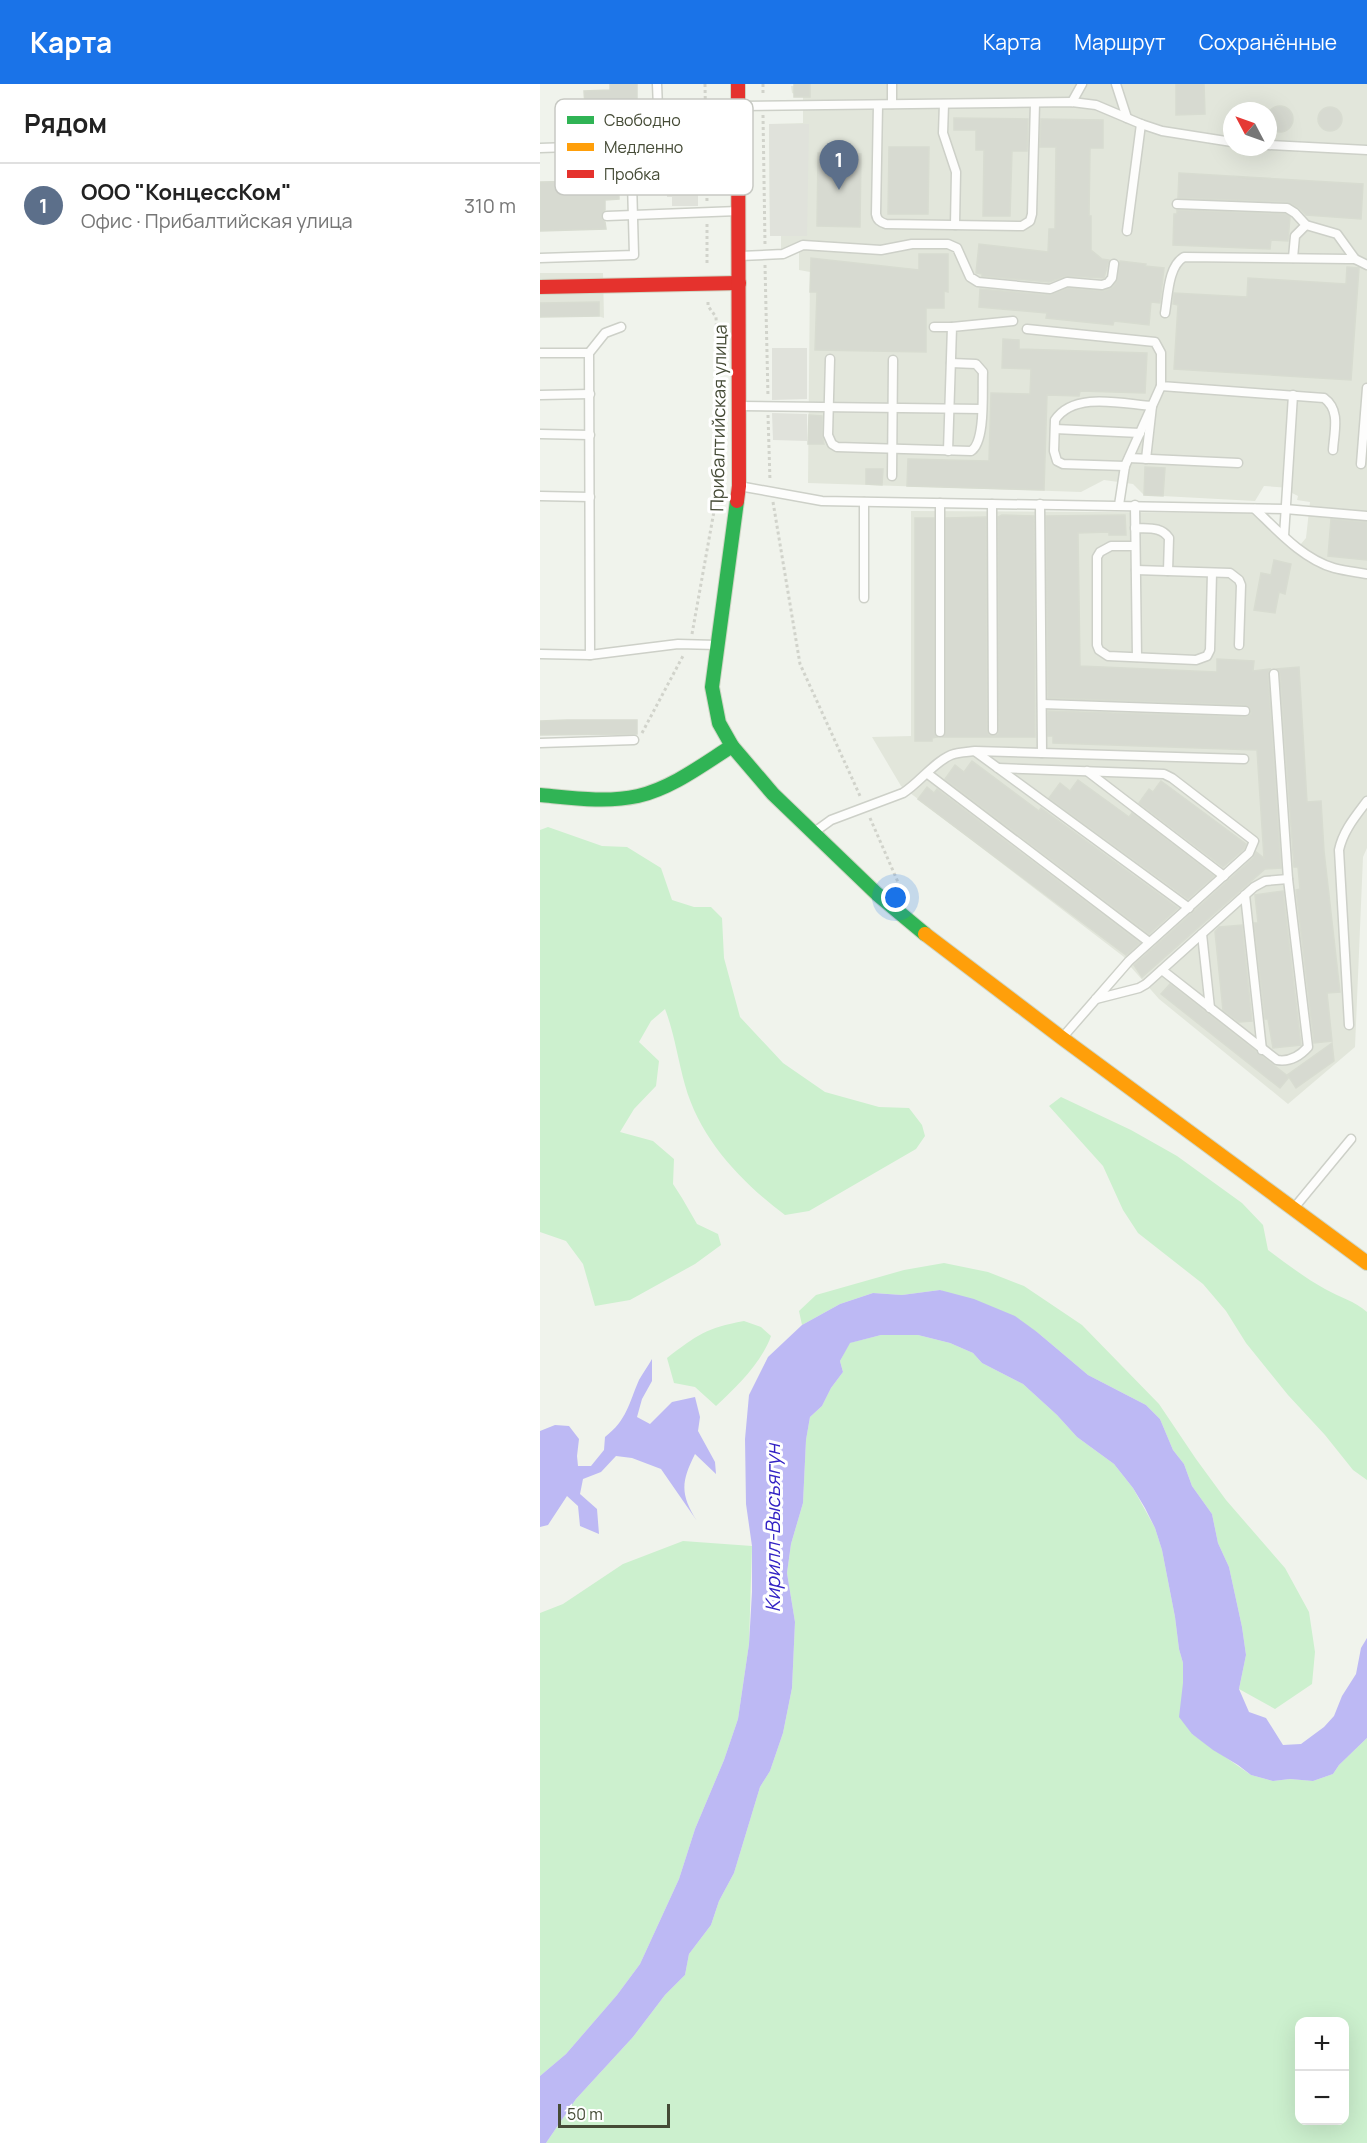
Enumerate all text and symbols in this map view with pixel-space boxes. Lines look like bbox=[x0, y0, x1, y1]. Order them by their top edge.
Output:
text: Карта bbox=[30, 23, 112, 61]
text: Карта bbox=[983, 28, 1041, 56]
text: Маршрут bbox=[1074, 28, 1166, 56]
text: Сохранённые bbox=[1199, 28, 1337, 56]
legend bbox=[555, 99, 753, 195]
north arrow bbox=[1223, 102, 1277, 156]
text: Рядом bbox=[24, 105, 107, 141]
text: Свободно bbox=[604, 109, 681, 131]
text: Медленно bbox=[604, 136, 683, 158]
pin: 1 bbox=[820, 141, 858, 190]
text: Пробка bbox=[604, 163, 660, 185]
text: ООО "КонцессКом" bbox=[81, 177, 292, 207]
text: 1 bbox=[39, 192, 48, 219]
text: 310 m bbox=[464, 192, 516, 219]
text: Офис · Прибалтийская улица bbox=[81, 207, 353, 234]
street label: Прибалтийская улица bbox=[704, 324, 732, 512]
your location bbox=[881, 883, 910, 912]
water label: Кирилл-Высъягун bbox=[759, 1442, 786, 1612]
map controls bbox=[1295, 2017, 1349, 2125]
button: + bbox=[1295, 2017, 1349, 2071]
button: − bbox=[1295, 2071, 1349, 2125]
scale bar bbox=[558, 2101, 670, 2128]
text: 50 m bbox=[567, 2103, 603, 2125]

